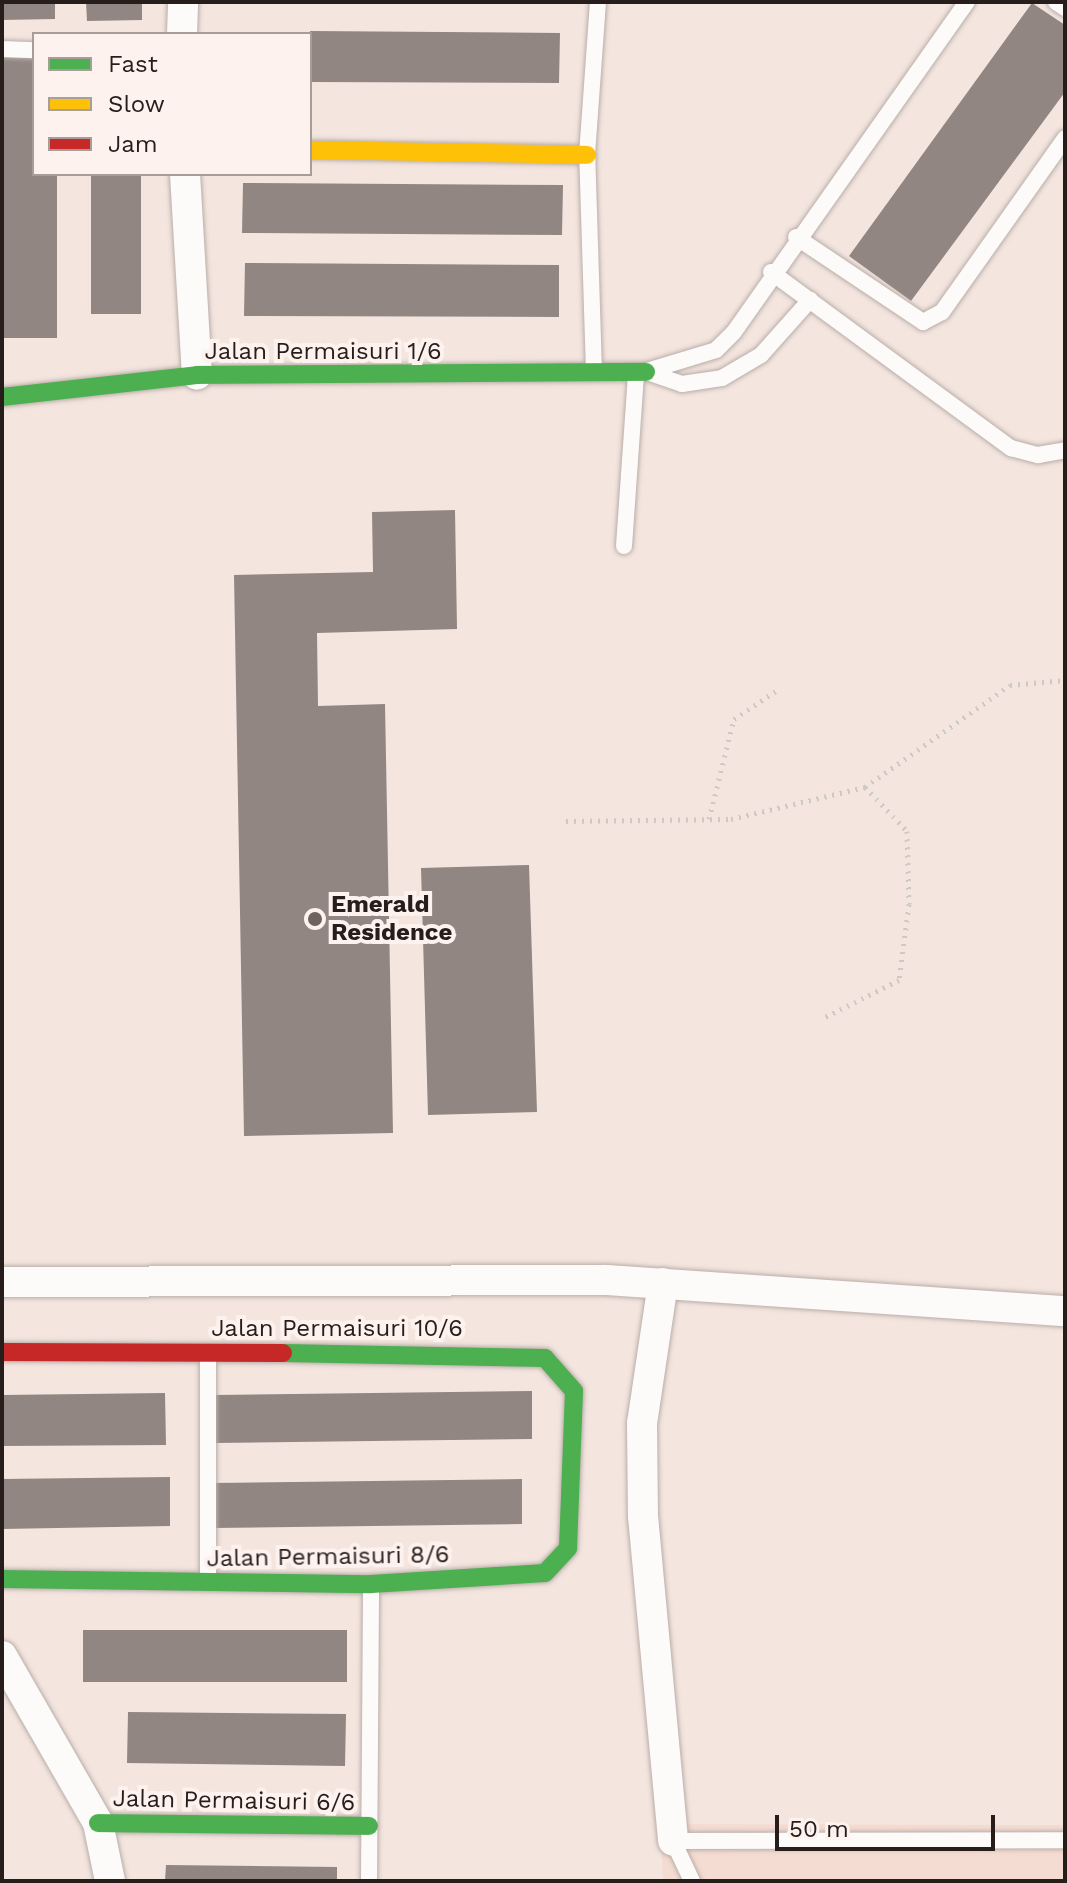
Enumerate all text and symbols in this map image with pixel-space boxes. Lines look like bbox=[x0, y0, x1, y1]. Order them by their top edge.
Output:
legend bbox=[32, 32, 312, 176]
text: Fast bbox=[108, 50, 158, 78]
text: Slow bbox=[108, 90, 165, 118]
text: Jam bbox=[108, 130, 158, 158]
street label: Jalan Permaisuri 1/6 bbox=[204, 338, 442, 366]
place label: Emerald Residence bbox=[331, 891, 452, 947]
marker: Emerald Residence bbox=[306, 910, 324, 928]
street label: Jalan Permaisuri 10/6 bbox=[211, 1315, 463, 1343]
street label: Jalan Permaisuri 8/6 bbox=[206, 1540, 450, 1574]
street label: Jalan Permaisuri 6/6 bbox=[112, 1784, 356, 1818]
scale bar bbox=[779, 1799, 999, 1849]
text: 50 m bbox=[789, 1815, 849, 1843]

